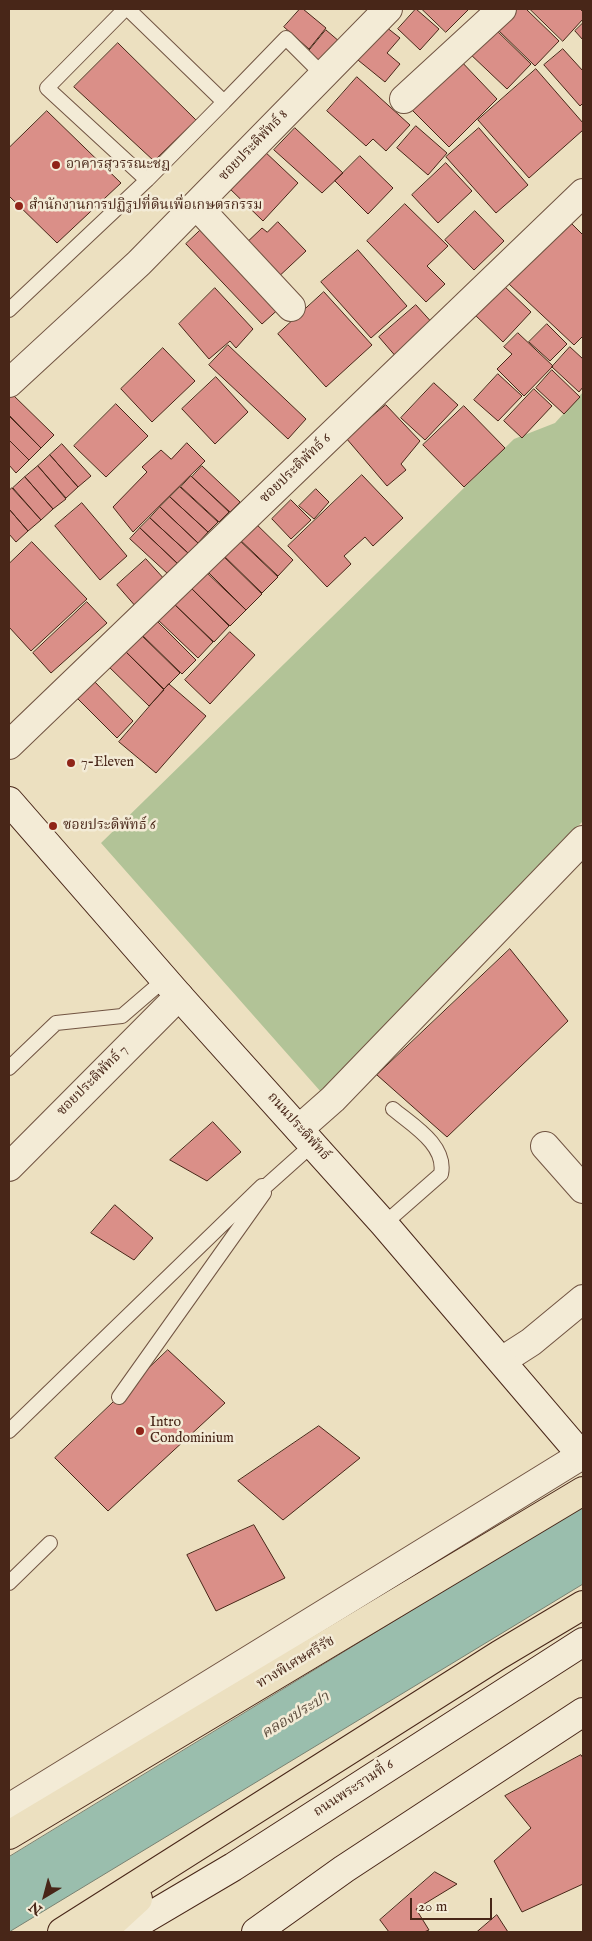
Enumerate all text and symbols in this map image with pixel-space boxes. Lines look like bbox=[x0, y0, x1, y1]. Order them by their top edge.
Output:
street label: ซอยประดิพัทธ์ 8 bbox=[216, 107, 292, 185]
place label: อาคารสุวรรณะชฎ bbox=[66, 157, 170, 173]
marker: อาคารสุวรรณะชฎ bbox=[50, 159, 62, 171]
place label: สำนักงานการปฏิรูปที่ดินเพื่อเกษตรกรรม bbox=[29, 198, 262, 214]
marker: สำนักงานการปฏิรูปที่ดินเพื่อเกษตรกรรม bbox=[13, 200, 25, 212]
street label: ซอยประดิพัทธ์ 6 bbox=[257, 431, 335, 507]
place label: 7-Eleven bbox=[81, 755, 134, 771]
marker: 7-Eleven bbox=[65, 757, 77, 769]
place label: ซอยประดิพัทธ์ 6 bbox=[63, 818, 156, 834]
marker: ซอยประดิพัทธ์ 6 bbox=[47, 820, 59, 832]
street label: ซอยประดิพัทธ์ 7 bbox=[54, 1042, 132, 1120]
street label: ถนนประดิพัทธ์ bbox=[263, 1090, 333, 1164]
place label: Intro Condominium bbox=[150, 1415, 234, 1448]
marker: Intro Condominium bbox=[134, 1425, 146, 1437]
street label: ทางพิเศษศรีรัช bbox=[254, 1633, 338, 1693]
water label: คลองประปา bbox=[259, 1689, 333, 1743]
street label: ถนนพระรามที่ 6 bbox=[311, 1757, 397, 1821]
north arrow bbox=[20, 1871, 70, 1921]
scale bar bbox=[412, 1888, 494, 1920]
text: N bbox=[26, 1897, 46, 1919]
text: 20 m bbox=[418, 1897, 447, 1916]

